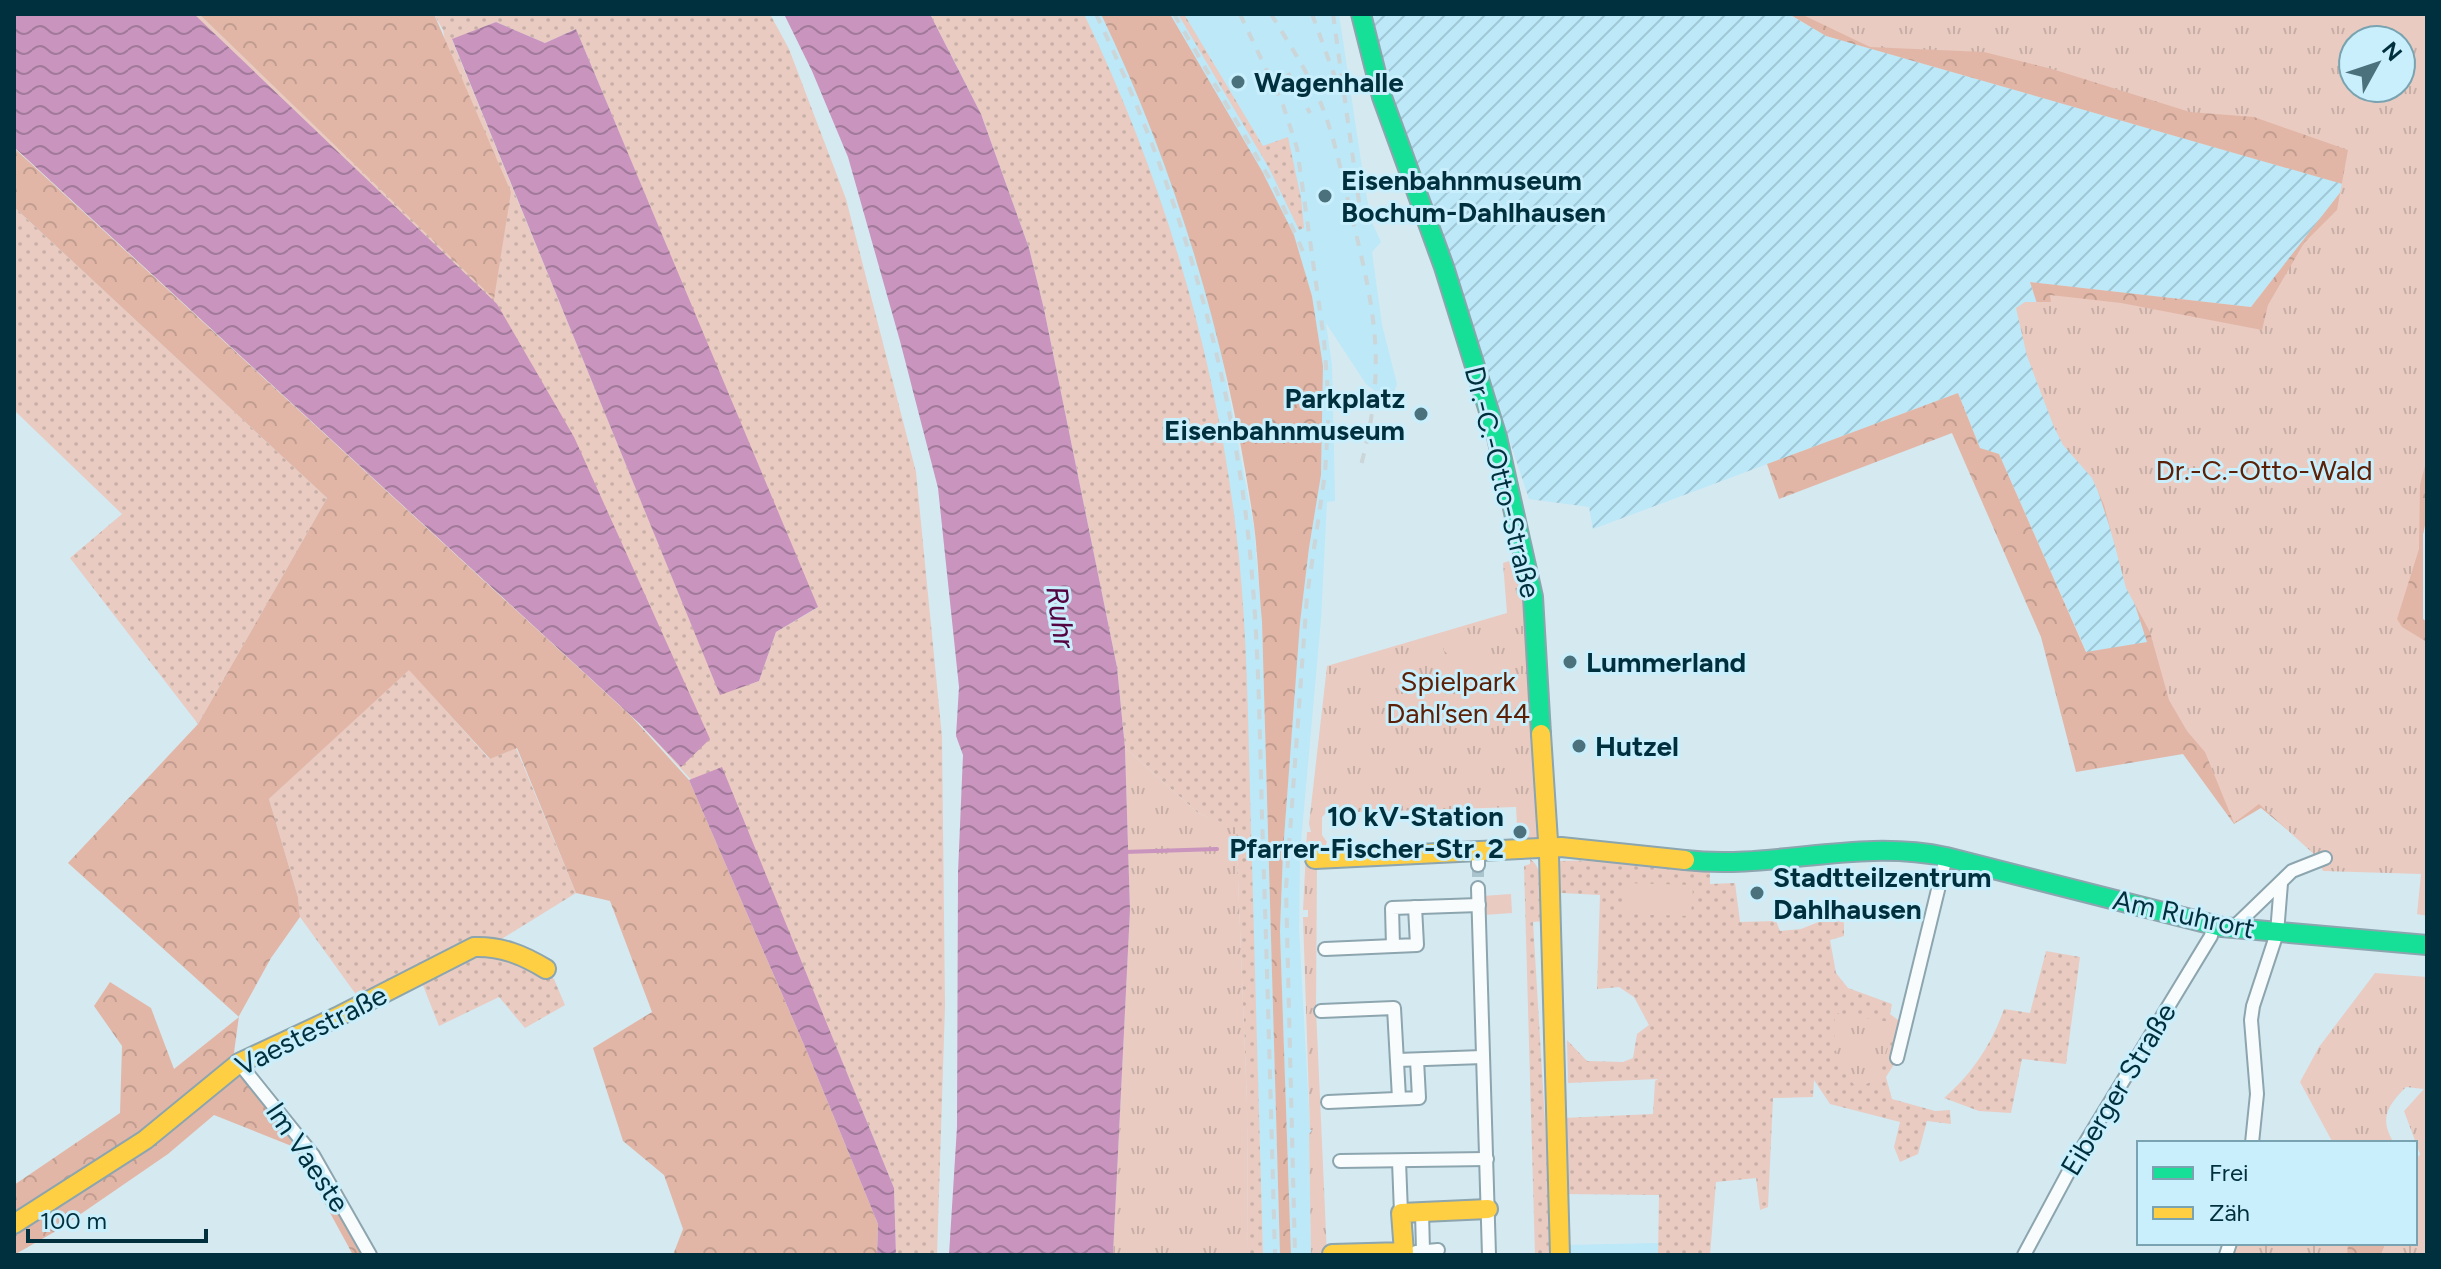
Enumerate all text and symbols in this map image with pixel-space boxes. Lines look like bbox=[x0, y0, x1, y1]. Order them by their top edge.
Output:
north arrow bbox=[2337, 24, 2417, 104]
text: N bbox=[2376, 36, 2408, 67]
place label: Wagenhalle bbox=[1254, 65, 1404, 99]
marker: Wagenhalle bbox=[1229, 73, 1247, 91]
place label: Eisenbahnmuseum Bochum-Dahlhausen bbox=[1341, 163, 1606, 229]
marker: Eisenbahnmuseum Bochum-Dahlhausen bbox=[1316, 187, 1334, 205]
street label: Dr.-C.-Otto-Straße bbox=[1458, 363, 1548, 601]
place label: Parkplatz Eisenbahnmuseum bbox=[1164, 381, 1405, 447]
marker: Parkplatz Eisenbahnmuseum bbox=[1412, 405, 1430, 423]
park label: Dr.-C.-Otto-Wald bbox=[2155, 453, 2373, 487]
water label: Ruhr bbox=[1038, 583, 1084, 652]
place label: Lummerland bbox=[1586, 645, 1746, 679]
marker: Lummerland bbox=[1561, 653, 1579, 671]
park label: Spielpark Dahl’sen 44 bbox=[1386, 664, 1530, 730]
place label: Hutzel bbox=[1595, 729, 1679, 763]
marker: Hutzel bbox=[1570, 737, 1588, 755]
place label: 10 kV-Station Pfarrer-Fischer-Str. 2 bbox=[1229, 799, 1504, 865]
marker: 10 kV-Station Pfarrer-Fischer-Str. 2 bbox=[1511, 823, 1529, 841]
place label: Stadtteilzentrum Dahlhausen bbox=[1773, 860, 1992, 926]
street label: Am Ruhrort bbox=[2110, 882, 2258, 946]
marker: Stadtteilzentrum Dahlhausen bbox=[1748, 884, 1766, 902]
street label: Vaestestraße bbox=[230, 977, 392, 1083]
street label: Eiberger Straße bbox=[2053, 997, 2183, 1181]
street label: Im Vaeste bbox=[259, 1096, 357, 1218]
legend bbox=[2137, 1141, 2417, 1245]
text: Frei bbox=[2209, 1158, 2249, 1187]
scale bar bbox=[28, 1193, 206, 1243]
text: Zäh bbox=[2209, 1198, 2250, 1227]
text: 100 m bbox=[40, 1206, 107, 1235]

